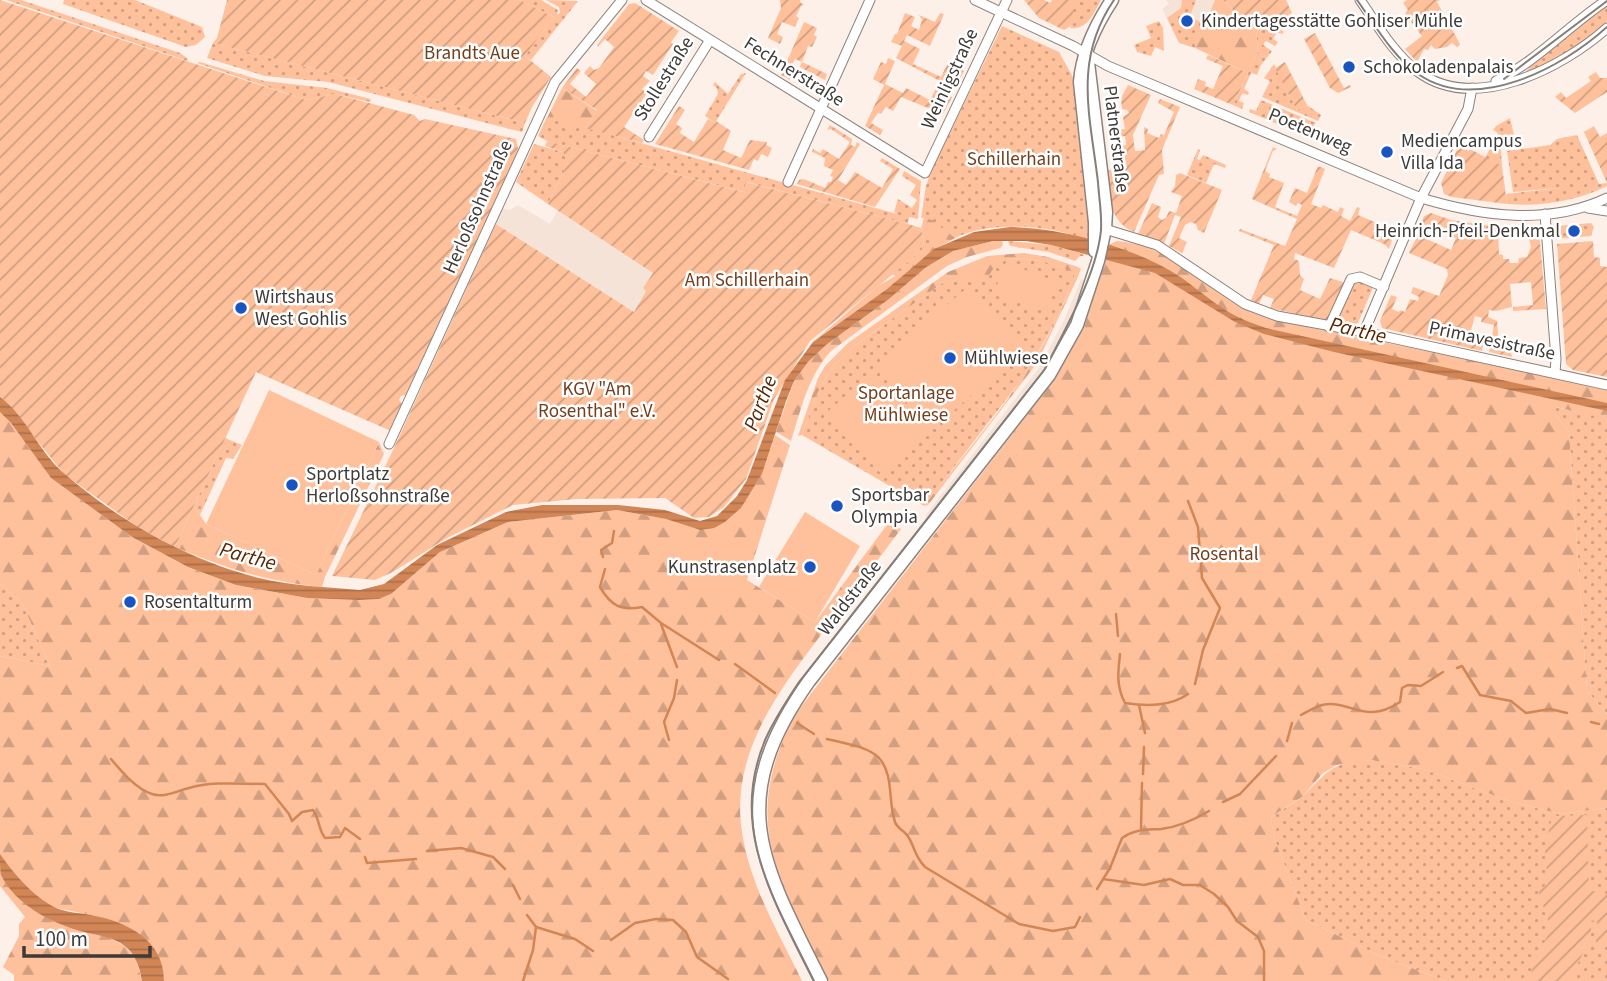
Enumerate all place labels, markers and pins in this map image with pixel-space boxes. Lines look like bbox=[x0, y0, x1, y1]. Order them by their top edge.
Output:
place label: Kindertagesstätte Gohliser Mühle bbox=[1201, 8, 1463, 35]
marker: Kindertagesstätte Gohliser Mühle bbox=[1179, 13, 1195, 29]
place label: Schokoladenpalais bbox=[1363, 54, 1514, 81]
marker: Schokoladenpalais bbox=[1341, 59, 1357, 75]
place label: Mediencampus Villa Ida bbox=[1401, 128, 1522, 177]
marker: Mediencampus Villa Ida bbox=[1379, 144, 1395, 160]
place label: Heinrich-Pfeil-Denkmal bbox=[1375, 218, 1560, 245]
marker: Heinrich-Pfeil-Denkmal bbox=[1566, 223, 1582, 239]
place label: Wirtshaus West Gohlis bbox=[255, 284, 347, 333]
marker: Wirtshaus West Gohlis bbox=[233, 300, 249, 316]
place label: Mühlwiese bbox=[964, 345, 1048, 372]
marker: Mühlwiese bbox=[942, 350, 958, 366]
place label: Sportplatz Herloßsohnstraße bbox=[306, 461, 450, 510]
marker: Sportplatz Herloßsohnstraße bbox=[284, 477, 300, 493]
place label: Sportsbar Olympia bbox=[851, 482, 930, 531]
marker: Sportsbar Olympia bbox=[829, 498, 845, 514]
place label: Kunstrasenplatz bbox=[668, 554, 796, 581]
marker: Kunstrasenplatz bbox=[802, 559, 818, 575]
place label: Rosentalturm bbox=[144, 589, 252, 616]
marker: Rosentalturm bbox=[122, 594, 138, 610]

